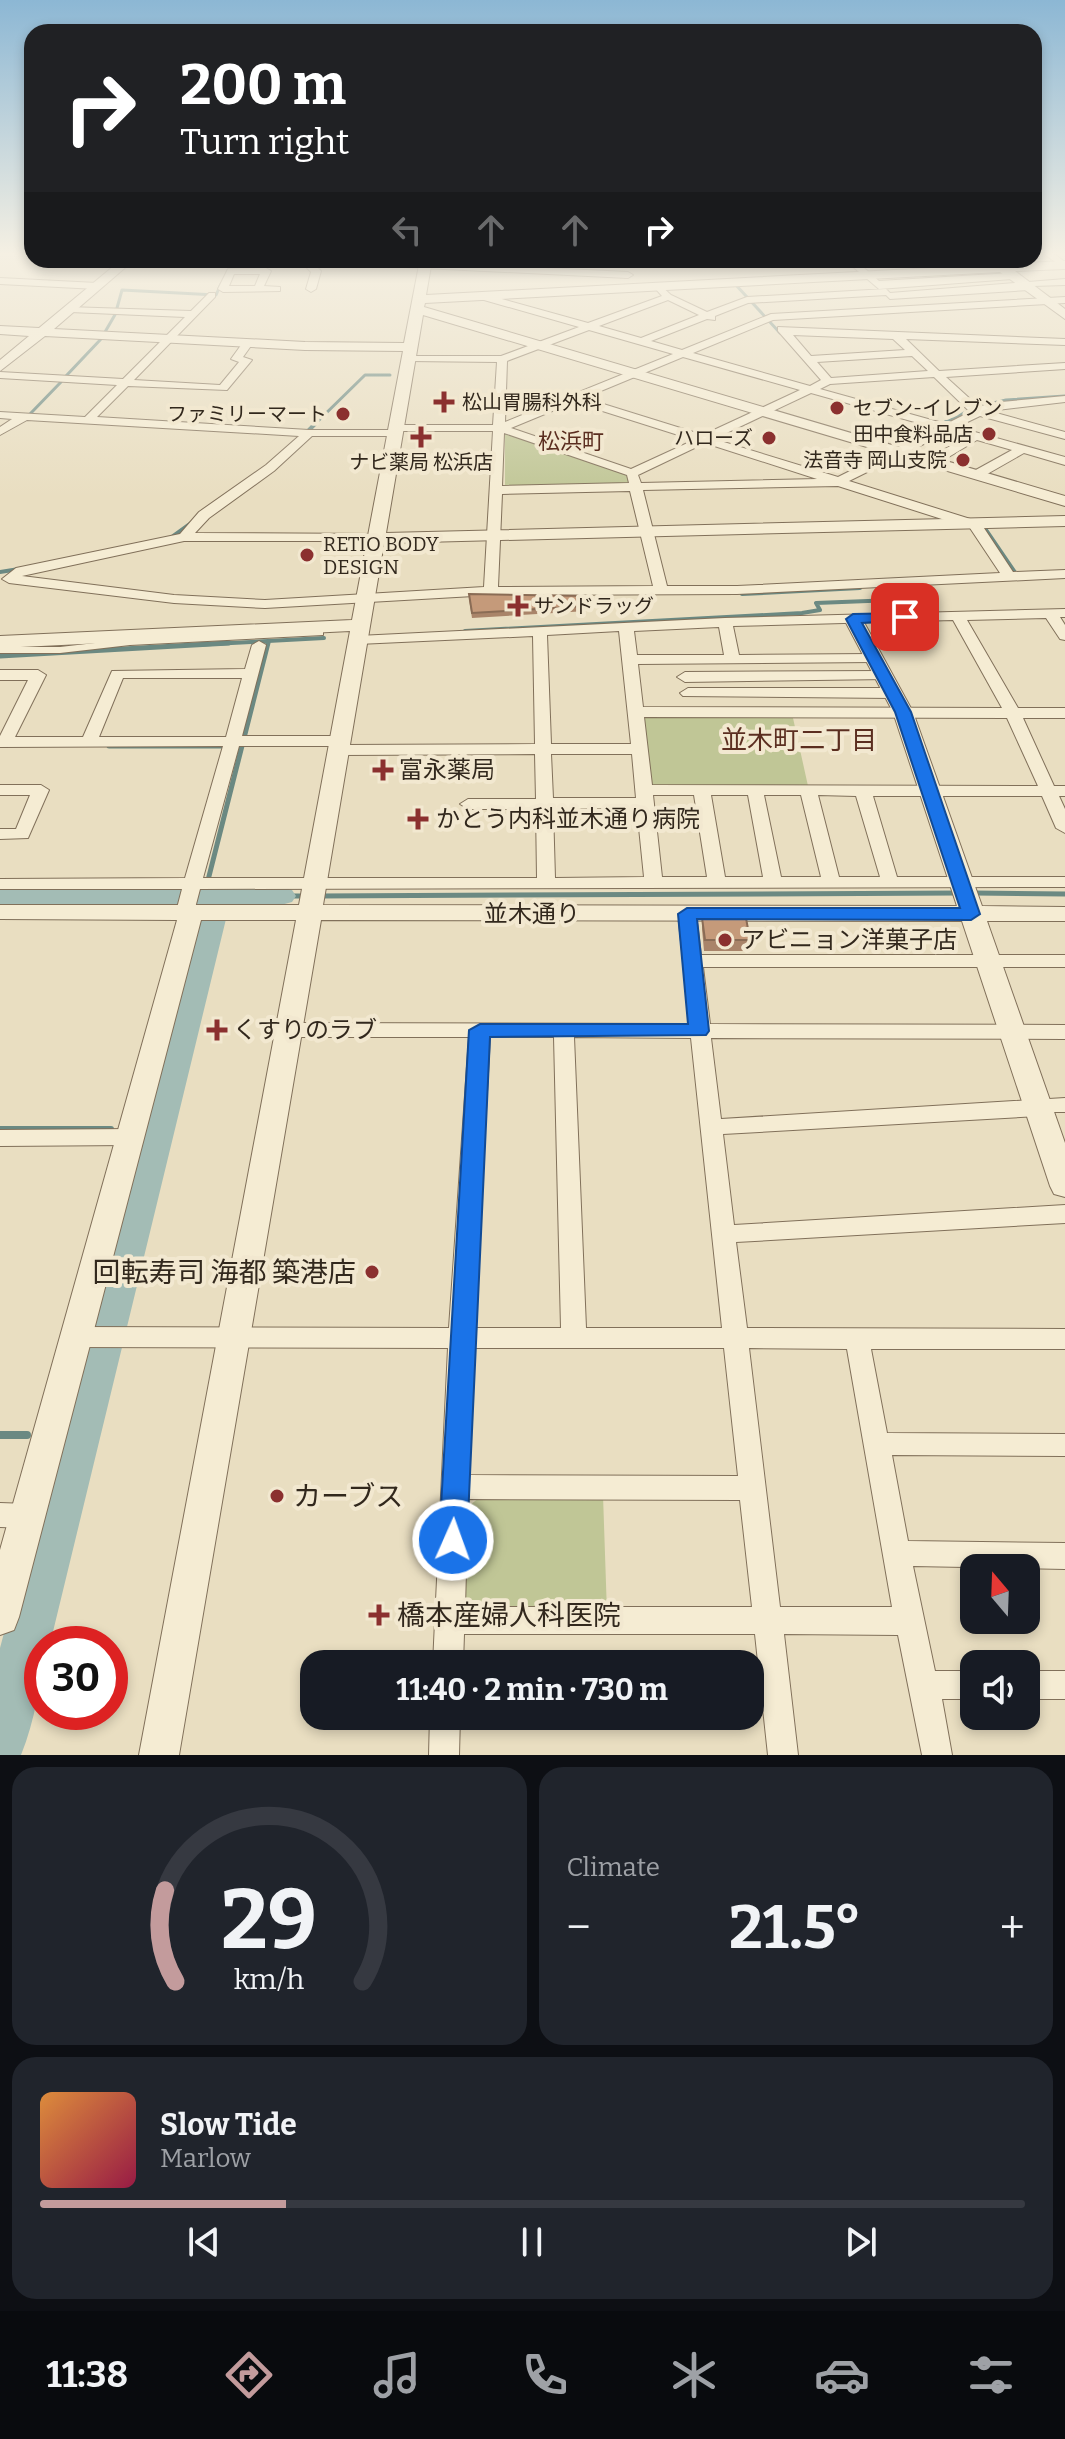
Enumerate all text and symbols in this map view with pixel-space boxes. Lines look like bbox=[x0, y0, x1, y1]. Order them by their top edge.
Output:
text: 200 m bbox=[180, 52, 346, 119]
icon: right bbox=[48, 56, 152, 160]
text: Turn right bbox=[180, 120, 349, 164]
icon: left bbox=[385, 208, 429, 252]
icon: ahead bbox=[469, 208, 513, 252]
icon: ahead bbox=[553, 208, 597, 252]
icon: right bbox=[637, 208, 681, 252]
place label: 松山胃腸科外科 bbox=[462, 390, 602, 414]
marker: 松山胃腸科外科 bbox=[433, 391, 455, 413]
place label: セブン-イレブン bbox=[853, 396, 1002, 420]
marker: セブン-イレブン bbox=[828, 399, 846, 417]
place label: ファミリーマート bbox=[167, 402, 327, 426]
marker: ファミリーマート bbox=[334, 405, 352, 423]
place label: 田中食料品店 bbox=[853, 422, 973, 446]
marker: 田中食料品店 bbox=[980, 425, 998, 443]
place label: ハローズ bbox=[674, 426, 753, 450]
marker: ナビ薬局 松浜店 bbox=[412, 428, 430, 446]
district label: 松浜町 bbox=[538, 428, 604, 455]
marker: ハローズ bbox=[760, 429, 778, 447]
place label: 法音寺 岡山支院 bbox=[803, 448, 947, 472]
place label: ナビ薬局 松浜店 bbox=[349, 450, 493, 474]
marker: 法音寺 岡山支院 bbox=[954, 451, 972, 469]
place label: RETIO BODY DESIGN bbox=[323, 532, 439, 579]
marker: RETIO BODY DESIGN bbox=[298, 546, 316, 564]
pin bbox=[871, 583, 939, 651]
place label: サンドラッグ bbox=[534, 594, 654, 618]
icon: arrive bbox=[883, 595, 927, 639]
marker: サンドラッグ bbox=[509, 597, 527, 615]
district label: 並木町二丁目 bbox=[721, 725, 877, 756]
place label: 富永薬局 bbox=[399, 756, 495, 784]
marker: 富永薬局 bbox=[374, 761, 392, 779]
place label: かとう内科並木通り病院 bbox=[436, 805, 700, 833]
marker: かとう内科並木通り病院 bbox=[407, 808, 429, 830]
street label: 並木通り bbox=[484, 900, 580, 928]
place label: アビニョン洋菓子店 bbox=[741, 926, 957, 954]
marker: アビニョン洋菓子店 bbox=[716, 931, 734, 949]
place label: くすりのラブ bbox=[233, 1016, 377, 1044]
marker: くすりのラブ bbox=[208, 1021, 226, 1039]
place label: 回転寿司 海都 築港店 bbox=[93, 1256, 356, 1289]
marker: 回転寿司 海都 築港店 bbox=[363, 1263, 381, 1281]
place label: カーブス bbox=[293, 1480, 403, 1513]
marker: カーブス bbox=[268, 1487, 286, 1505]
position arrow bbox=[411, 1498, 495, 1582]
north arrow bbox=[960, 1554, 1040, 1634]
map controls bbox=[960, 1554, 1040, 1730]
place label: 橋本産婦人科医院 bbox=[397, 1599, 621, 1632]
marker: 橋本産婦人科医院 bbox=[368, 1604, 390, 1626]
speed limit sign: 30 bbox=[24, 1626, 128, 1730]
button: sound bbox=[960, 1650, 1040, 1730]
text: 11:40 · 2 min · 730 m bbox=[396, 1672, 668, 1708]
text: Climate bbox=[567, 1852, 660, 1883]
text: 29 bbox=[221, 1870, 317, 1970]
text: 21.5° bbox=[729, 1892, 862, 1964]
text: − bbox=[567, 1901, 591, 1954]
text: + bbox=[1000, 1901, 1025, 1954]
text: km/h bbox=[234, 1962, 305, 1997]
text: Slow Tide bbox=[160, 2107, 297, 2143]
text: Marlow bbox=[160, 2143, 251, 2174]
icon: previous bbox=[182, 2220, 226, 2264]
icon: pause bbox=[510, 2220, 554, 2264]
icon: next bbox=[839, 2220, 883, 2264]
icon: directions bbox=[221, 2347, 277, 2403]
icon: music bbox=[369, 2347, 425, 2403]
icon: phone bbox=[517, 2347, 573, 2403]
icon: climate bbox=[666, 2347, 722, 2403]
icon: car bbox=[814, 2347, 870, 2403]
icon: filters bbox=[963, 2347, 1019, 2403]
text: 11:38 bbox=[46, 2353, 128, 2397]

